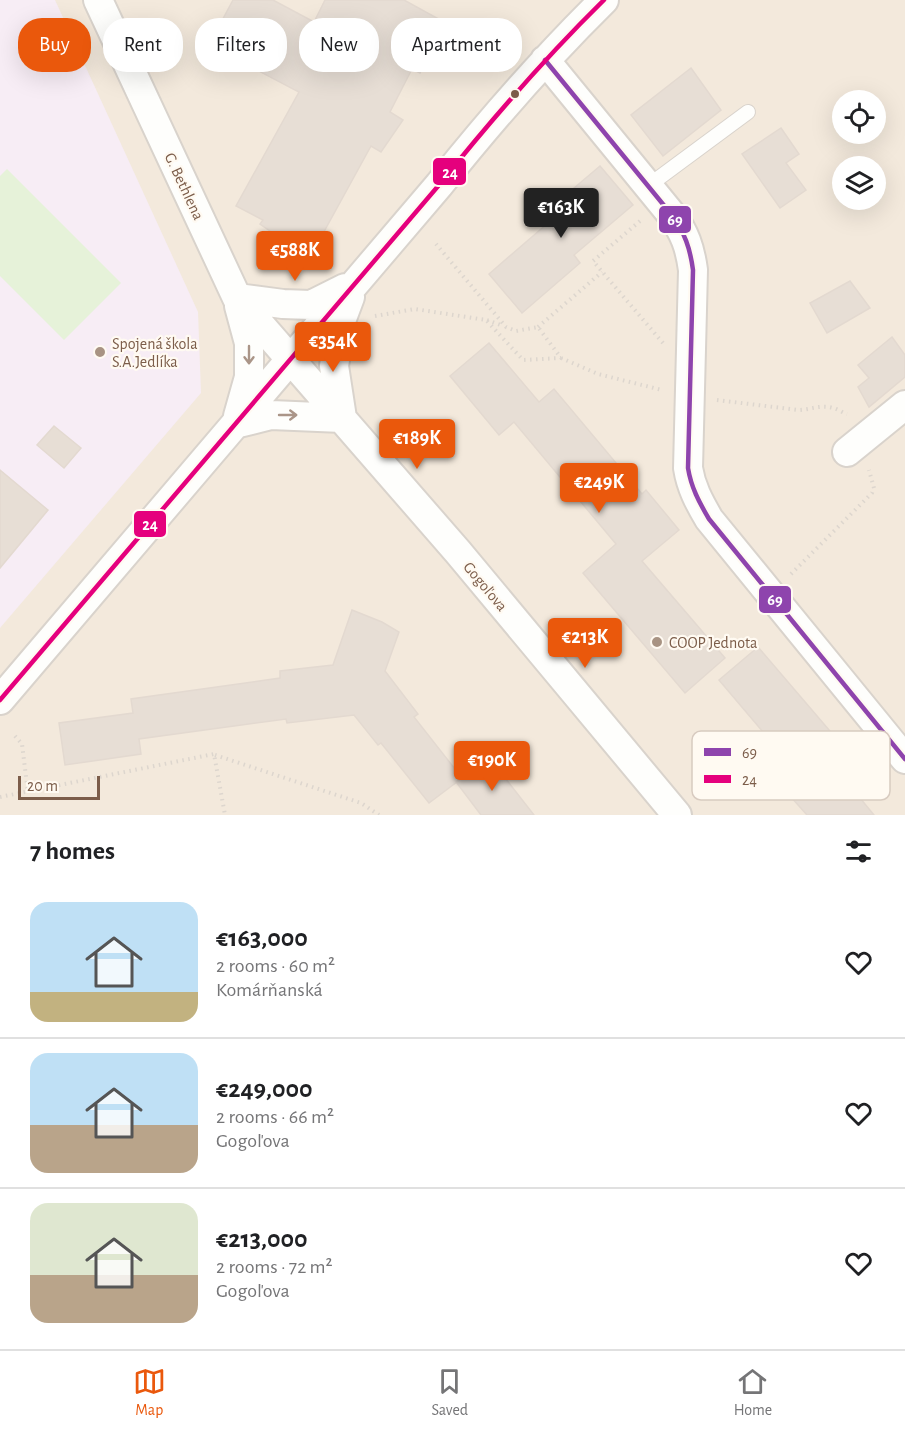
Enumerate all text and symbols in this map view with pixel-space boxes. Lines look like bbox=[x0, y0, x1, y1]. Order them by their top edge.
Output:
chip: Buy bbox=[18, 18, 91, 72]
chip: Rent bbox=[103, 18, 183, 72]
chip: Filters bbox=[195, 18, 287, 72]
chip: New bbox=[299, 18, 379, 72]
chip: Apartment bbox=[391, 18, 522, 72]
unlabelled marker bbox=[509, 88, 521, 100]
map controls bbox=[832, 90, 886, 210]
button: locate bbox=[832, 90, 886, 144]
street label: G. Bethlena bbox=[162, 150, 207, 222]
button: layers bbox=[832, 156, 886, 210]
line badge: 24 bbox=[432, 157, 467, 186]
text: 24 bbox=[442, 165, 458, 181]
pin: €163K bbox=[519, 188, 603, 239]
text: €163K bbox=[538, 197, 584, 217]
line badge: 69 bbox=[658, 205, 692, 234]
text: 69 bbox=[667, 212, 683, 228]
pin: €588K bbox=[253, 231, 337, 282]
text: €588K bbox=[270, 240, 320, 260]
pin: €354K bbox=[291, 322, 375, 373]
text: €354K bbox=[309, 331, 357, 351]
place label: Spojená škola S.A.Jedlíka bbox=[112, 336, 198, 370]
one-way arrow bbox=[243, 344, 255, 364]
marker: Spojená škola S.A.Jedlíka bbox=[93, 345, 107, 359]
one-way arrow bbox=[277, 409, 297, 421]
pin: €189K bbox=[375, 419, 459, 470]
text: €189K bbox=[393, 428, 441, 448]
pin: €249K bbox=[557, 463, 641, 514]
text: €249K bbox=[574, 472, 624, 492]
line badge: 24 bbox=[133, 510, 167, 538]
text: 24 bbox=[142, 517, 158, 533]
street label: Gogoľova bbox=[460, 559, 510, 614]
line badge: 69 bbox=[758, 585, 792, 614]
text: 69 bbox=[767, 592, 783, 608]
pin: €213K bbox=[543, 618, 627, 669]
text: €213K bbox=[562, 627, 608, 647]
marker: COOP Jednota bbox=[650, 635, 664, 649]
place label: COOP Jednota bbox=[669, 635, 758, 651]
legend bbox=[692, 731, 890, 800]
pin: €190K bbox=[450, 741, 534, 792]
text: 69 bbox=[742, 745, 757, 761]
text: €190K bbox=[468, 750, 516, 770]
text: 24 bbox=[742, 772, 757, 788]
scale bar bbox=[18, 773, 100, 800]
text: 20 m bbox=[27, 778, 58, 794]
icon: filters bbox=[842, 835, 875, 868]
text: 7 homes bbox=[30, 838, 115, 864]
text: €163,000 bbox=[216, 925, 308, 951]
icon: home bbox=[78, 926, 150, 998]
icon: heart bbox=[842, 946, 875, 979]
text: 2 rooms · 60 m² bbox=[216, 956, 335, 976]
text: Komárňanská bbox=[216, 980, 323, 1000]
text: €249,000 bbox=[216, 1076, 313, 1102]
icon: home bbox=[78, 1077, 150, 1149]
icon: heart bbox=[842, 1097, 875, 1130]
text: 2 rooms · 66 m² bbox=[216, 1107, 334, 1127]
text: Gogoľova bbox=[216, 1131, 290, 1151]
text: €213,000 bbox=[216, 1226, 308, 1252]
icon: home bbox=[78, 1227, 150, 1299]
icon: heart bbox=[842, 1247, 875, 1280]
text: 2 rooms · 72 m² bbox=[216, 1257, 333, 1277]
text: Gogoľova bbox=[216, 1281, 290, 1301]
tab: Map bbox=[133, 1365, 166, 1420]
tab: Saved bbox=[431, 1365, 468, 1420]
tab: Home bbox=[734, 1365, 772, 1420]

